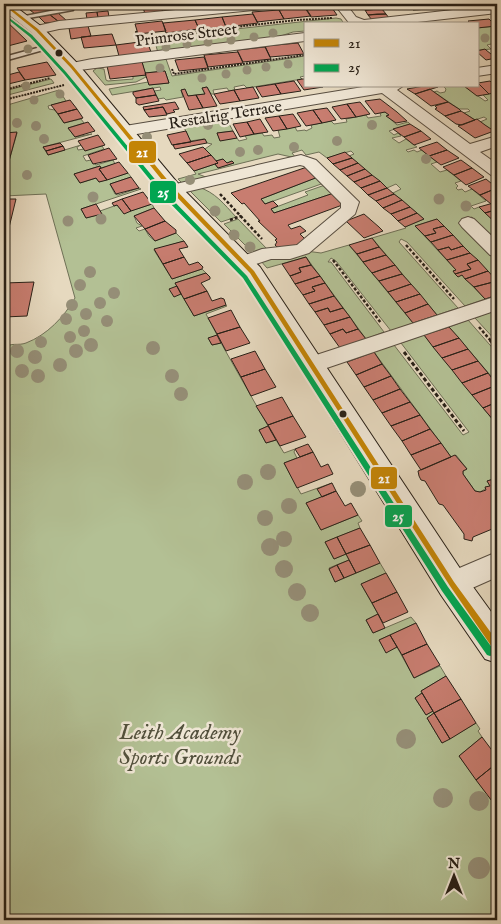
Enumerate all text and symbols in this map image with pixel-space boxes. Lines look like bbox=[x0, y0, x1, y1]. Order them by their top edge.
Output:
street label: Primrose Street bbox=[134, 20, 239, 52]
legend bbox=[304, 22, 478, 88]
text: 21 bbox=[348, 34, 361, 53]
unlabelled marker bbox=[54, 48, 64, 58]
text: 25 bbox=[348, 58, 361, 77]
street label: Restalrig Terrace bbox=[167, 97, 284, 135]
line badge: 21 bbox=[128, 140, 157, 164]
text: 21 bbox=[136, 144, 148, 162]
line badge: 25 bbox=[149, 180, 177, 204]
text: 25 bbox=[157, 184, 169, 202]
unlabelled marker bbox=[338, 409, 348, 419]
line badge: 21 bbox=[370, 466, 398, 490]
text: 21 bbox=[378, 470, 390, 488]
line badge: 25 bbox=[384, 504, 413, 528]
text: 25 bbox=[392, 508, 404, 526]
park label: Leith Academy Sports Grounds bbox=[118, 719, 242, 772]
north arrow bbox=[428, 852, 478, 902]
text: N bbox=[447, 855, 460, 873]

